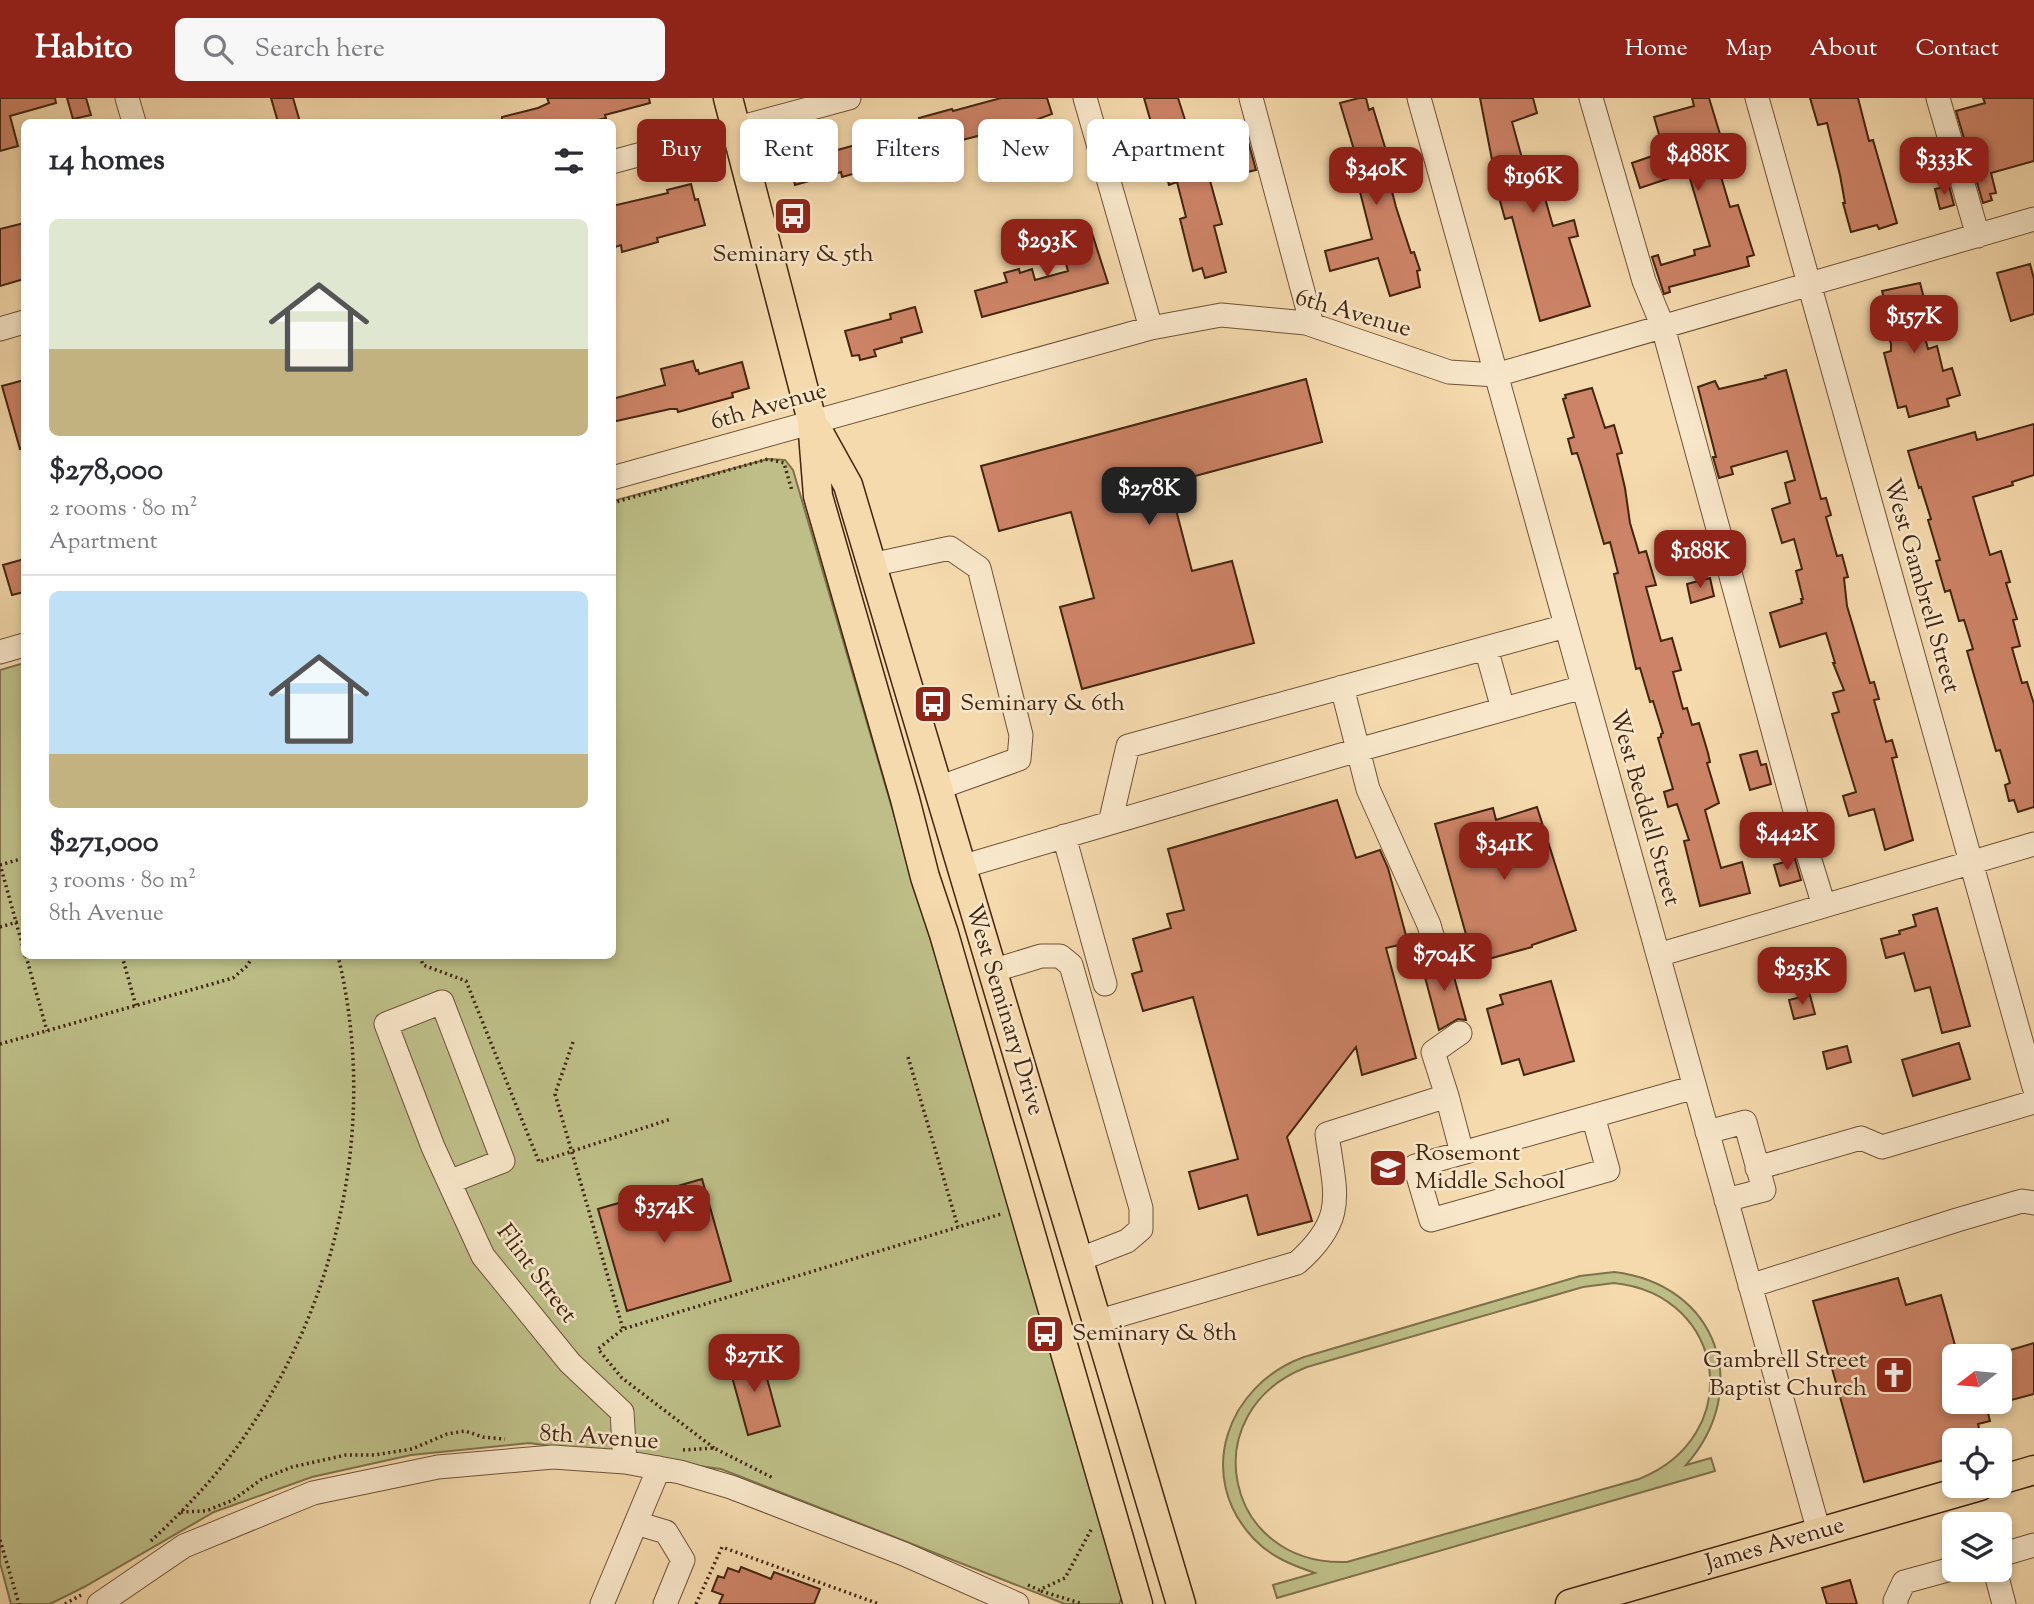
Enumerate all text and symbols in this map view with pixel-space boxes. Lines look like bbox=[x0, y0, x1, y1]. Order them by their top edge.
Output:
search box bbox=[175, 18, 665, 81]
text: Habito bbox=[35, 25, 133, 73]
icon: search bbox=[199, 30, 237, 68]
text: Search here bbox=[255, 31, 385, 68]
text: Home bbox=[1625, 32, 1688, 66]
text: Map bbox=[1726, 32, 1772, 66]
text: About bbox=[1810, 32, 1877, 66]
text: Contact bbox=[1915, 32, 1999, 66]
chip: Buy bbox=[637, 119, 726, 182]
chip: Rent bbox=[740, 119, 838, 182]
chip: Filters bbox=[852, 119, 964, 182]
chip: New bbox=[978, 119, 1073, 182]
chip: Apartment bbox=[1087, 119, 1249, 182]
pin: $488K bbox=[1649, 134, 1747, 193]
pin: $333K bbox=[1895, 138, 1993, 197]
text: $488K bbox=[1666, 139, 1730, 172]
text: 14 homes bbox=[49, 140, 165, 183]
icon: filters bbox=[550, 142, 588, 180]
text: $333K bbox=[1916, 143, 1972, 176]
pin: $340K bbox=[1327, 148, 1425, 207]
text: $340K bbox=[1345, 153, 1407, 186]
pin: $196K bbox=[1484, 156, 1582, 215]
text: $196K bbox=[1503, 161, 1563, 194]
bus stop icon: Seminary & 5th bbox=[772, 195, 814, 237]
pin: $293K bbox=[998, 220, 1096, 279]
text: $293K bbox=[1017, 225, 1077, 258]
place label: Seminary & 5th bbox=[712, 238, 874, 272]
icon: home bbox=[256, 264, 382, 390]
street label: 6th Avenue bbox=[1291, 281, 1415, 347]
pin: $157K bbox=[1865, 296, 1963, 355]
text: $157K bbox=[1886, 301, 1942, 334]
street label: 6th Avenue bbox=[707, 374, 831, 440]
text: $278,000 bbox=[49, 450, 163, 493]
pin: $278K bbox=[1100, 468, 1198, 527]
text: $278K bbox=[1118, 473, 1180, 506]
street label: West Gambrell Street bbox=[1874, 475, 1968, 697]
text: 2 rooms · 80 m² bbox=[49, 493, 197, 526]
text: Apartment bbox=[49, 526, 158, 559]
pin: $188K bbox=[1651, 531, 1749, 590]
text: $188K bbox=[1670, 536, 1730, 569]
icon: home bbox=[256, 636, 382, 762]
bus stop icon: Seminary & 6th bbox=[912, 683, 954, 725]
place label: Seminary & 6th bbox=[960, 687, 1125, 721]
street label: West Beddell Street bbox=[1600, 706, 1688, 910]
pin: $442K bbox=[1738, 812, 1836, 872]
text: $442K bbox=[1756, 818, 1818, 851]
text: $271,000 bbox=[49, 822, 159, 865]
pin: $341K bbox=[1455, 822, 1553, 882]
text: $341K bbox=[1475, 828, 1533, 861]
text: 3 rooms · 80 m² bbox=[49, 865, 196, 898]
text: 8th Avenue bbox=[49, 898, 164, 931]
street label: West Seminary Drive bbox=[956, 900, 1052, 1120]
pin: $704K bbox=[1395, 934, 1493, 993]
text: $704K bbox=[1413, 939, 1475, 972]
pin: $253K bbox=[1753, 948, 1851, 1007]
text: $253K bbox=[1774, 953, 1830, 986]
place label: Rosemont Middle School bbox=[1415, 1137, 1565, 1199]
school or university icon: Rosemont Middle School bbox=[1367, 1147, 1409, 1189]
pin: $374K bbox=[615, 1186, 713, 1245]
text: $374K bbox=[634, 1191, 694, 1224]
street label: Flint Street bbox=[488, 1217, 584, 1331]
bus stop icon: Seminary & 8th bbox=[1024, 1313, 1066, 1355]
place label: Seminary & 8th bbox=[1072, 1317, 1237, 1351]
pin: $271K bbox=[705, 1334, 803, 1394]
text: $271K bbox=[724, 1340, 784, 1373]
place label: Gambrell Street Baptist Church bbox=[1703, 1344, 1867, 1406]
north arrow bbox=[1942, 1344, 2012, 1414]
map controls bbox=[1942, 1344, 2012, 1582]
church icon: Gambrell Street Baptist Church bbox=[1873, 1354, 1915, 1396]
street label: 8th Avenue bbox=[538, 1417, 660, 1459]
button: locate bbox=[1942, 1428, 2012, 1498]
street label: James Avenue bbox=[1699, 1509, 1849, 1582]
button: layers bbox=[1942, 1512, 2012, 1582]

